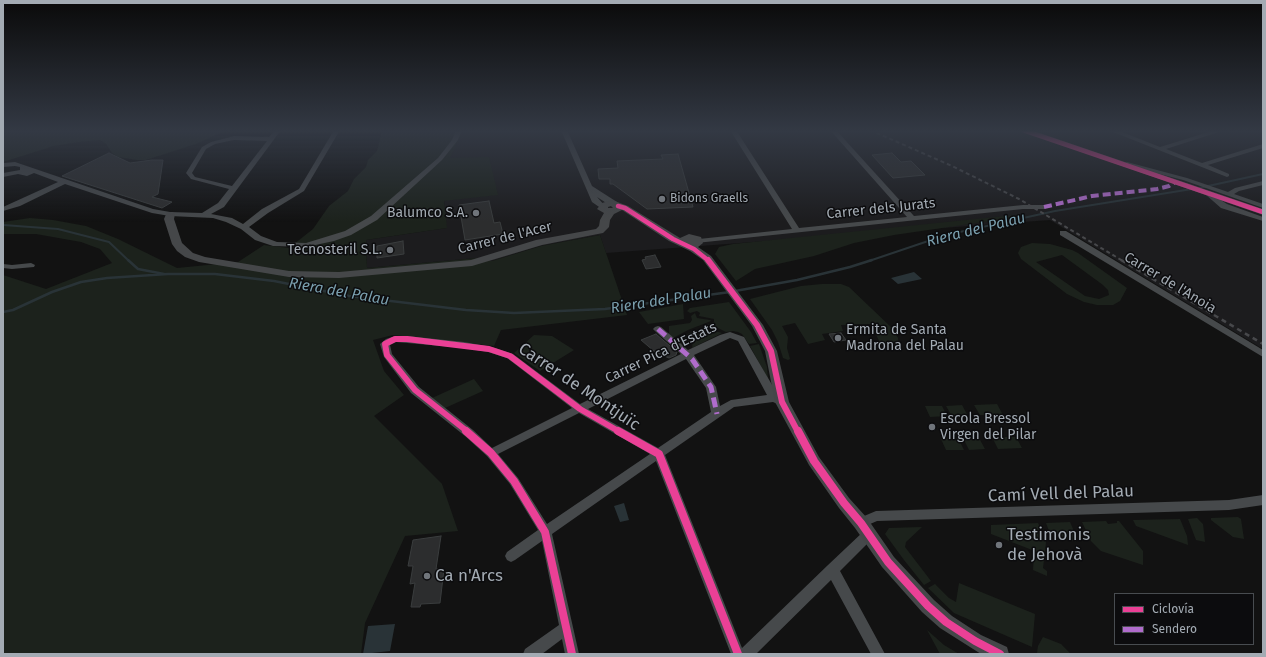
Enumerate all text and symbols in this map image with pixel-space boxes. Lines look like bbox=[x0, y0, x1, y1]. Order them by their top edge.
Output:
place label: Bidons Graells bbox=[670, 192, 748, 206]
marker: Bidons Graells bbox=[657, 194, 667, 204]
street label: Carrer dels Jurats bbox=[826, 195, 936, 223]
place label: Balumco S.A. bbox=[387, 205, 468, 221]
marker: Balumco S.A. bbox=[471, 208, 481, 218]
water label: Riera del Palau bbox=[925, 209, 1027, 251]
street label: Carrer de l'Acer bbox=[456, 218, 554, 258]
place label: Tecnosteril S.L. bbox=[287, 242, 382, 258]
marker: Tecnosteril S.L. bbox=[385, 245, 395, 255]
street label: Carrer de l'Anoia bbox=[1121, 249, 1219, 317]
water label: Riera del Palau bbox=[287, 274, 391, 310]
water label: Riera del Palau bbox=[609, 284, 713, 318]
street label: Carrer Pica d'Estats bbox=[603, 319, 719, 387]
place label: Ermita de Santa Madrona del Palau bbox=[846, 322, 964, 354]
marker: Ermita de Santa Madrona del Palau bbox=[833, 333, 843, 343]
street label: Carrer de Montjuïc bbox=[514, 339, 644, 435]
place label: Escola Bressol Virgen del Pilar bbox=[940, 411, 1036, 444]
marker: Escola Bressol Virgen del Pilar bbox=[927, 422, 937, 432]
street label: Camí Vell del Palau bbox=[988, 481, 1134, 507]
place label: Testimonis de Jehovà bbox=[1007, 525, 1090, 565]
marker: Testimonis de Jehovà bbox=[994, 540, 1004, 550]
place label: Ca n'Arcs bbox=[435, 566, 503, 586]
marker: Ca n'Arcs bbox=[422, 571, 432, 581]
legend bbox=[1114, 593, 1254, 645]
text: Ciclovía bbox=[1152, 602, 1194, 616]
text: Sendero bbox=[1152, 622, 1197, 636]

